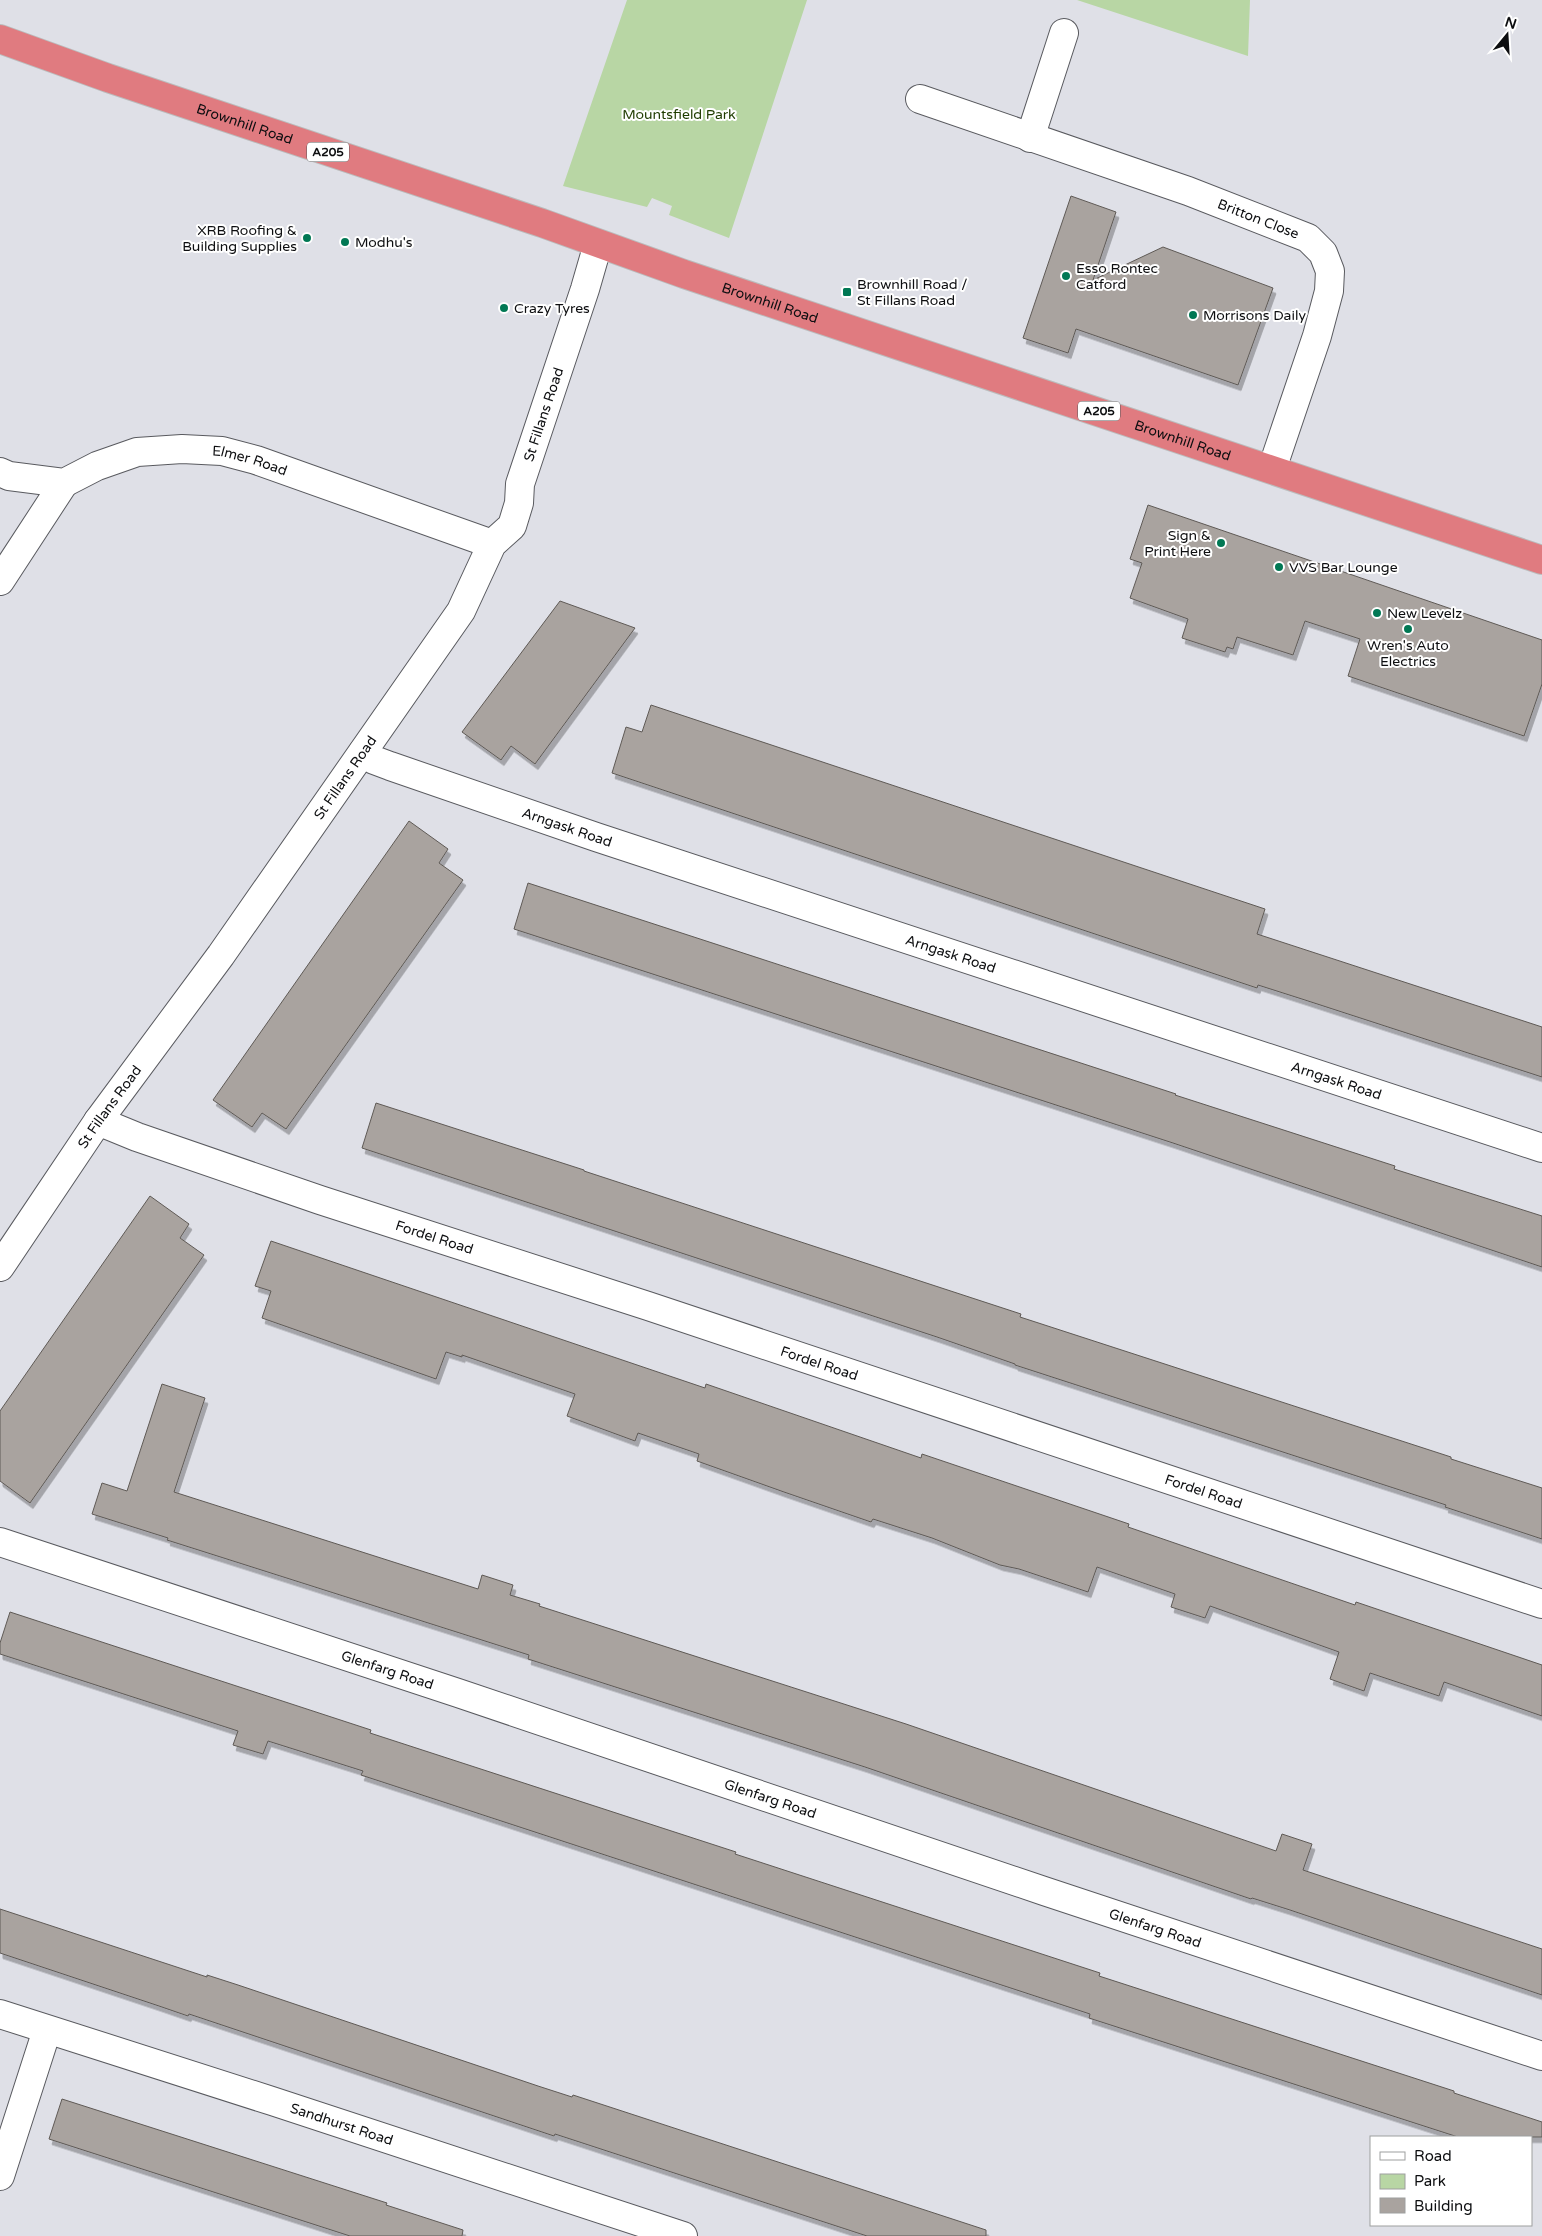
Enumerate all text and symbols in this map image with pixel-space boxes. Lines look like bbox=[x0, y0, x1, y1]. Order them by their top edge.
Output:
north arrow bbox=[1482, 10, 1532, 60]
text: N bbox=[1503, 13, 1519, 33]
street label: Brownhill Road bbox=[194, 100, 295, 148]
park label: Mountsfield Park bbox=[622, 106, 736, 123]
road number: A205 bbox=[307, 142, 349, 162]
street label: Britton Close bbox=[1215, 195, 1302, 242]
place label: XRB Roofing & Building Supplies bbox=[182, 222, 297, 255]
marker: XRB Roofing & Building Supplies bbox=[301, 232, 313, 244]
place label: Modhu's bbox=[355, 234, 413, 251]
marker: Modhu's bbox=[339, 236, 351, 248]
place label: Esso Rontec Catford bbox=[1076, 260, 1158, 293]
marker: Esso Rontec Catford bbox=[1060, 270, 1072, 282]
place label: Brownhill Road / St Fillans Road bbox=[857, 276, 967, 309]
street label: Brownhill Road bbox=[720, 279, 821, 327]
marker: Brownhill Road / St Fillans Road bbox=[841, 286, 853, 298]
place label: Crazy Tyres bbox=[514, 300, 590, 317]
marker: Crazy Tyres bbox=[498, 302, 510, 314]
place label: Morrisons Daily bbox=[1203, 307, 1306, 324]
marker: Morrisons Daily bbox=[1187, 309, 1199, 321]
street label: St Fillans Road bbox=[520, 365, 567, 464]
road number: A205 bbox=[1078, 402, 1120, 421]
street label: Brownhill Road bbox=[1132, 416, 1233, 464]
street label: Elmer Road bbox=[212, 442, 290, 479]
place label: Sign & Print Here bbox=[1144, 527, 1211, 560]
marker: Sign & Print Here bbox=[1215, 537, 1227, 549]
place label: VVS Bar Lounge bbox=[1289, 559, 1398, 576]
marker: VVS Bar Lounge bbox=[1273, 561, 1285, 573]
place label: New Levelz bbox=[1387, 605, 1462, 622]
marker: New Levelz bbox=[1371, 607, 1383, 619]
marker: Wren's Auto Electrics bbox=[1402, 623, 1414, 635]
place label: Wren's Auto Electrics bbox=[1367, 637, 1449, 670]
street label: St Fillans Road bbox=[310, 732, 380, 823]
street label: Arngask Road bbox=[520, 804, 614, 850]
street label: Arngask Road bbox=[903, 931, 998, 976]
street label: Arngask Road bbox=[1289, 1058, 1384, 1103]
street label: St Fillans Road bbox=[74, 1062, 145, 1151]
street label: Fordel Road bbox=[393, 1216, 476, 1257]
street label: Fordel Road bbox=[778, 1342, 860, 1384]
street label: Fordel Road bbox=[1163, 1470, 1245, 1512]
street label: Glenfarg Road bbox=[339, 1647, 436, 1693]
street label: Glenfarg Road bbox=[722, 1775, 819, 1822]
street label: Glenfarg Road bbox=[1107, 1905, 1204, 1951]
street label: Sandhurst Road bbox=[288, 2099, 395, 2149]
legend bbox=[1370, 2136, 1532, 2226]
text: Road bbox=[1414, 2147, 1452, 2165]
text: Park bbox=[1414, 2172, 1446, 2190]
text: Building bbox=[1414, 2197, 1473, 2215]

